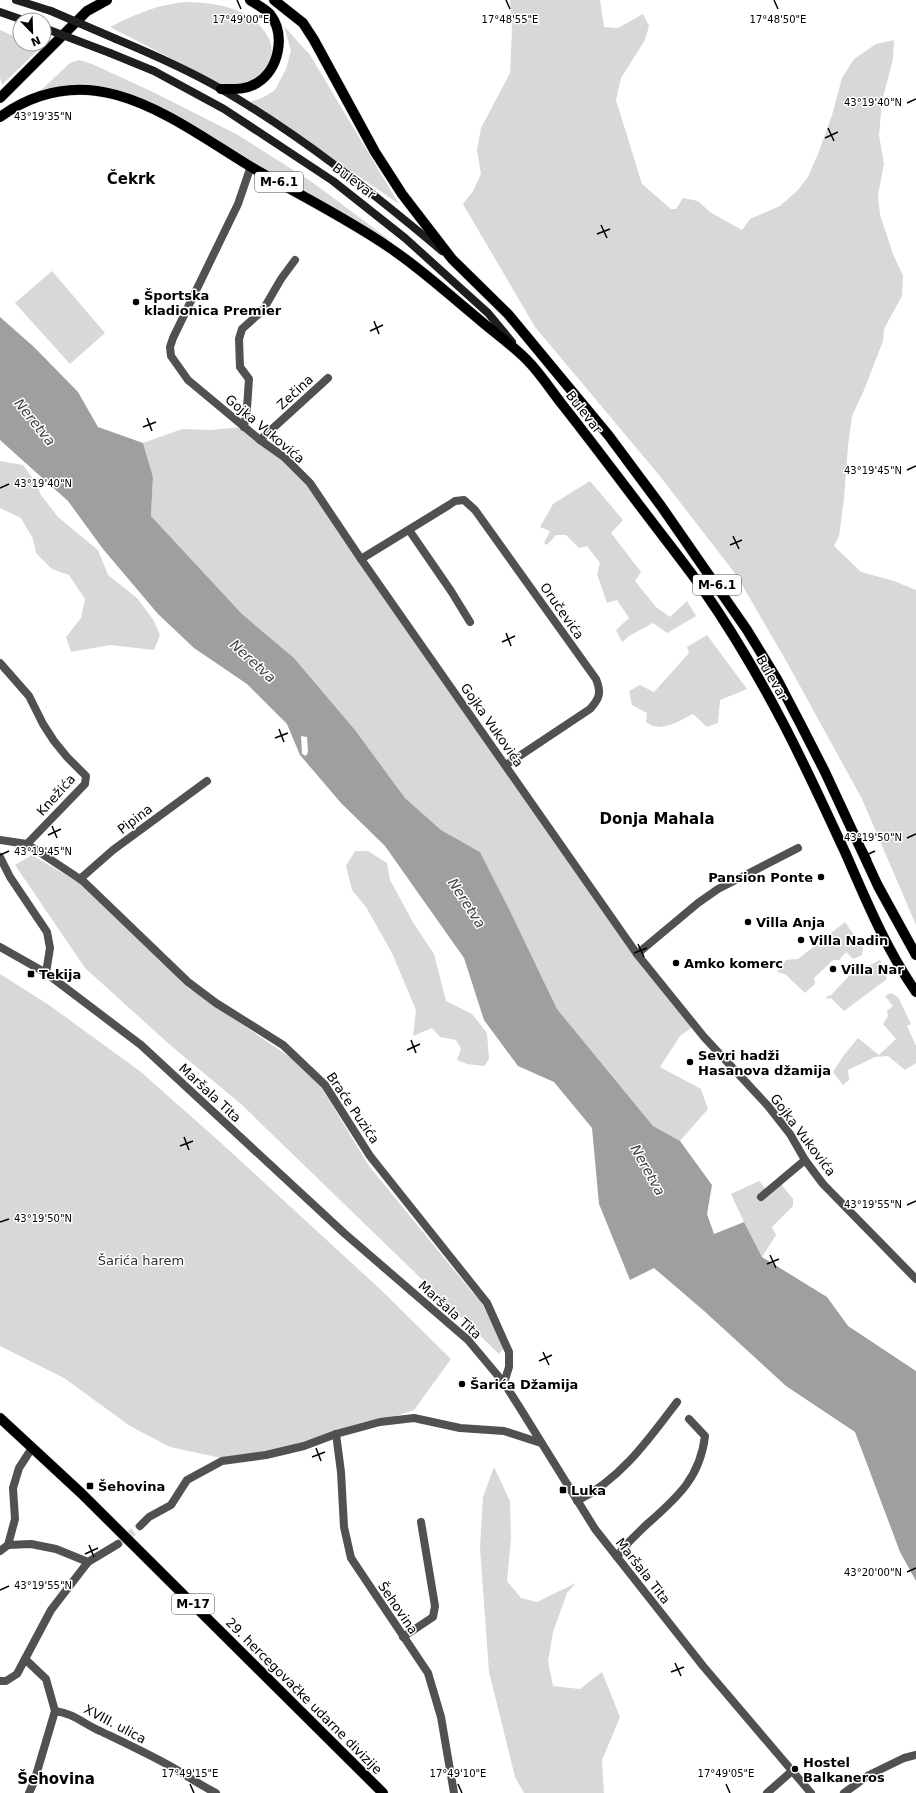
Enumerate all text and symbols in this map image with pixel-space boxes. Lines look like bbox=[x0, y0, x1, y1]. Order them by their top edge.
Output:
north arrow bbox=[12, 12, 52, 52]
text: 17°49'00"E bbox=[213, 14, 269, 25]
text: 17°48'55"E bbox=[482, 14, 538, 25]
text: 17°48'50"E bbox=[750, 14, 806, 25]
text: N bbox=[29, 33, 42, 49]
text: 43°19'40"N bbox=[844, 97, 902, 108]
text: 43°19'35"N bbox=[14, 111, 72, 122]
street label: Bulevar bbox=[330, 160, 379, 202]
district label: Čekrk bbox=[107, 169, 156, 188]
road number: M-6.1 bbox=[255, 172, 303, 192]
place label: Športska kladionica Premier bbox=[144, 288, 282, 318]
marker: Športska kladionica Premier bbox=[131, 297, 141, 307]
street label: Zečina bbox=[274, 372, 316, 412]
street label: Bulevar bbox=[563, 388, 606, 437]
street label: Gojka Vukovića bbox=[222, 392, 308, 466]
water label: Neretva bbox=[11, 395, 59, 449]
text: 43°19'45"N bbox=[844, 465, 902, 476]
text: 43°19'40"N bbox=[14, 478, 72, 489]
road number: M-6.1 bbox=[693, 575, 741, 595]
street label: Oručevića bbox=[537, 580, 587, 642]
water label: Neretva bbox=[227, 636, 279, 686]
street label: Bulevar bbox=[753, 653, 791, 704]
street label: Gojka Vukovića bbox=[458, 680, 526, 770]
street label: Knežića bbox=[34, 771, 78, 819]
street label: Pipina bbox=[115, 801, 155, 837]
district label: Donja Mahala bbox=[599, 810, 715, 828]
text: 43°19'50"N bbox=[844, 832, 902, 843]
text: 43°19'45"N bbox=[14, 846, 72, 857]
place label: Pansion Ponte bbox=[708, 870, 813, 885]
marker: Pansion Ponte bbox=[816, 872, 826, 882]
water label: Neretva bbox=[445, 875, 489, 931]
place label: Villa Anja bbox=[756, 915, 825, 930]
marker: Villa Anja bbox=[743, 917, 753, 927]
place label: Villa Nadin bbox=[809, 933, 888, 948]
marker: Villa Nadin bbox=[796, 935, 806, 945]
place label: Amko komerc bbox=[684, 956, 783, 971]
marker: Amko komerc bbox=[671, 958, 681, 968]
place label: Villa Nar bbox=[841, 962, 904, 977]
marker: Villa Nar bbox=[828, 964, 838, 974]
place label: Tekija bbox=[39, 967, 81, 982]
marker: Tekija bbox=[26, 969, 36, 979]
place label: Sevri hadži Hasanova džamija bbox=[698, 1048, 831, 1078]
marker: Sevri hadži Hasanova džamija bbox=[685, 1057, 695, 1067]
street label: Maršala Tita bbox=[176, 1061, 244, 1125]
street label: Braće Puzića bbox=[324, 1069, 382, 1147]
street label: Gojka Vukovića bbox=[767, 1091, 839, 1179]
water label: Neretva bbox=[627, 1142, 669, 1198]
text: 43°19'55"N bbox=[844, 1199, 902, 1210]
text: 43°19'50"N bbox=[14, 1213, 72, 1224]
park label: Šarića harem bbox=[98, 1253, 184, 1268]
street label: Maršala Tita bbox=[416, 1278, 484, 1342]
place label: Šarića Džamija bbox=[470, 1377, 578, 1392]
marker: Šarića Džamija bbox=[457, 1379, 467, 1389]
place label: Šehovina bbox=[98, 1479, 165, 1494]
marker: Šehovina bbox=[85, 1481, 95, 1491]
place label: Luka bbox=[571, 1483, 606, 1498]
marker: Luka bbox=[558, 1485, 568, 1495]
street label: Maršala Tita bbox=[613, 1535, 673, 1607]
text: 43°20'00"N bbox=[844, 1567, 902, 1578]
street label: Šehovina bbox=[375, 1579, 421, 1637]
text: 43°19'55"N bbox=[14, 1580, 72, 1591]
road number: M-17 bbox=[172, 1594, 214, 1614]
street label: 29. hercegovačke udarne divizije bbox=[223, 1615, 385, 1777]
street label: XVIII. ulica bbox=[81, 1701, 149, 1747]
place label: Hostel Balkaneros bbox=[803, 1755, 885, 1785]
marker: Hostel Balkaneros bbox=[790, 1764, 800, 1774]
text: 17°49'15"E bbox=[162, 1768, 218, 1779]
text: 17°49'10"E bbox=[430, 1768, 486, 1779]
text: 17°49'05"E bbox=[698, 1768, 754, 1779]
district label: Šehovina bbox=[17, 1769, 95, 1788]

